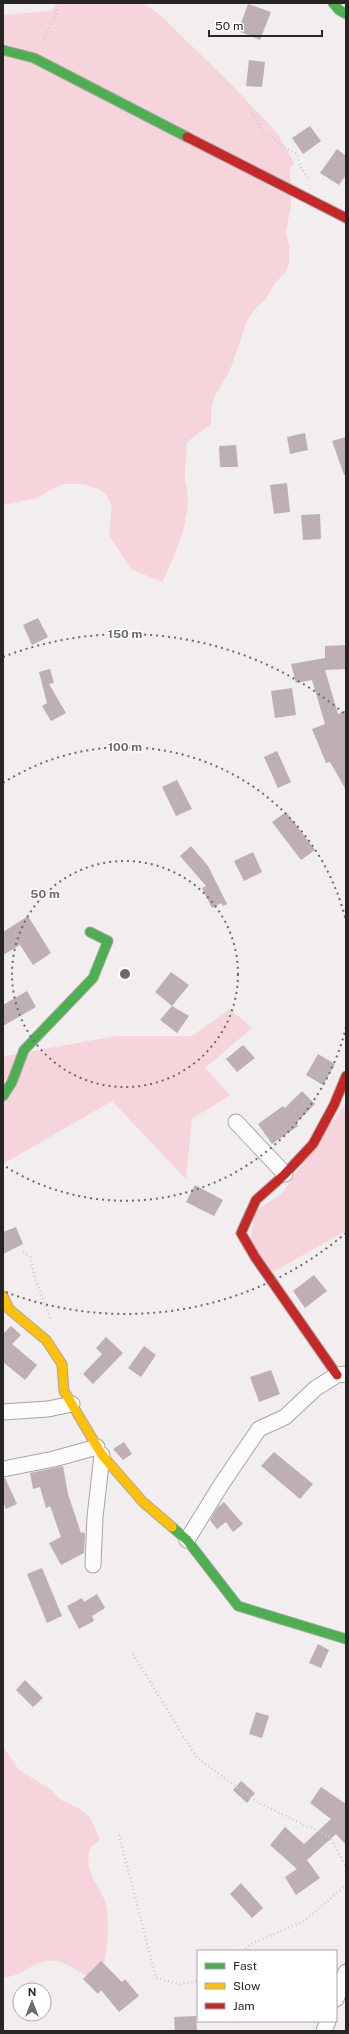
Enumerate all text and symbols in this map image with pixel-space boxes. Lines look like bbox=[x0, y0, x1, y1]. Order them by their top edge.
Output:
scale bar bbox=[209, 12, 322, 38]
text: 50 m bbox=[215, 19, 243, 33]
text: 150 m bbox=[108, 627, 142, 641]
text: 100 m bbox=[108, 740, 142, 754]
text: 50 m bbox=[30, 887, 60, 901]
centre of rings bbox=[118, 967, 132, 981]
legend bbox=[197, 1950, 337, 2022]
text: Fast bbox=[233, 1959, 258, 1973]
text: Slow bbox=[233, 1979, 261, 1993]
north arrow bbox=[12, 1982, 52, 2022]
text: N bbox=[28, 1986, 36, 1998]
text: Jam bbox=[233, 1999, 255, 2013]

